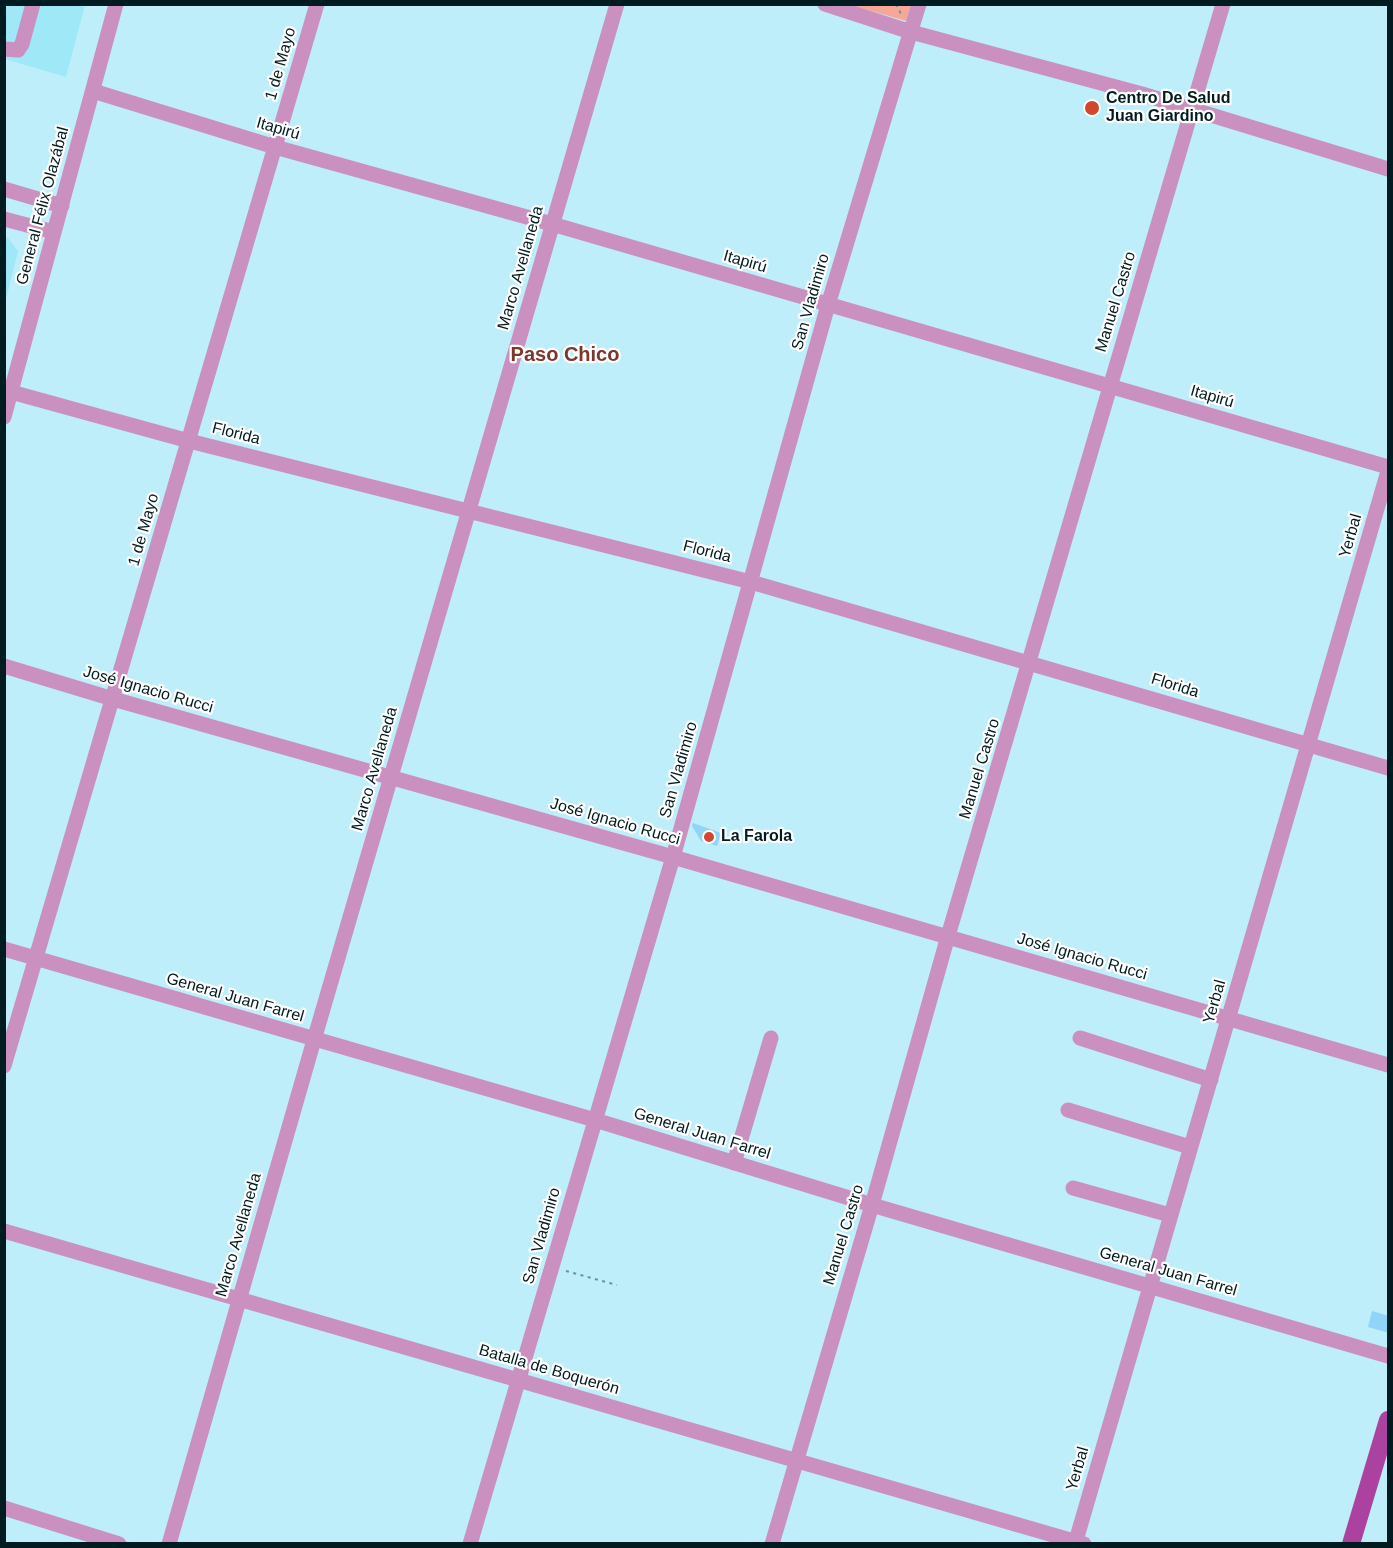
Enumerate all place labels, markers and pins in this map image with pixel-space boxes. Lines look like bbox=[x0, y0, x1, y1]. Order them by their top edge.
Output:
place label: Centro De Salud Juan Giardino bbox=[1106, 89, 1230, 127]
marker: Centro De Salud Juan Giardino bbox=[1083, 99, 1101, 117]
place label: La Farola bbox=[721, 827, 792, 847]
marker: La Farola bbox=[702, 830, 716, 844]

